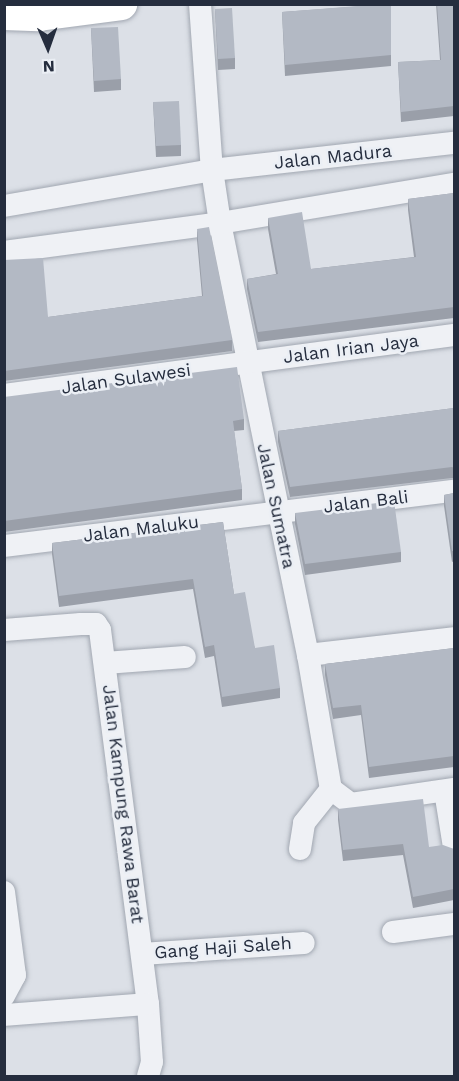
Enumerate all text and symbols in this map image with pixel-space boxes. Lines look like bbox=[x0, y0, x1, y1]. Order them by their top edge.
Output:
north arrow bbox=[18, 18, 78, 78]
text: N bbox=[42, 57, 55, 76]
street label: Jalan Madura bbox=[273, 140, 393, 174]
street label: Jalan Irian Jaya bbox=[282, 330, 420, 368]
street label: Jalan Sulawesi bbox=[60, 359, 192, 399]
street label: Jalan Sumatra bbox=[252, 441, 300, 571]
street label: Jalan Bali bbox=[322, 486, 410, 518]
street label: Jalan Maluku bbox=[82, 511, 200, 547]
street label: Jalan Kampung Rawa Barat bbox=[98, 683, 148, 925]
street label: Gang Haji Saleh bbox=[154, 932, 292, 964]

